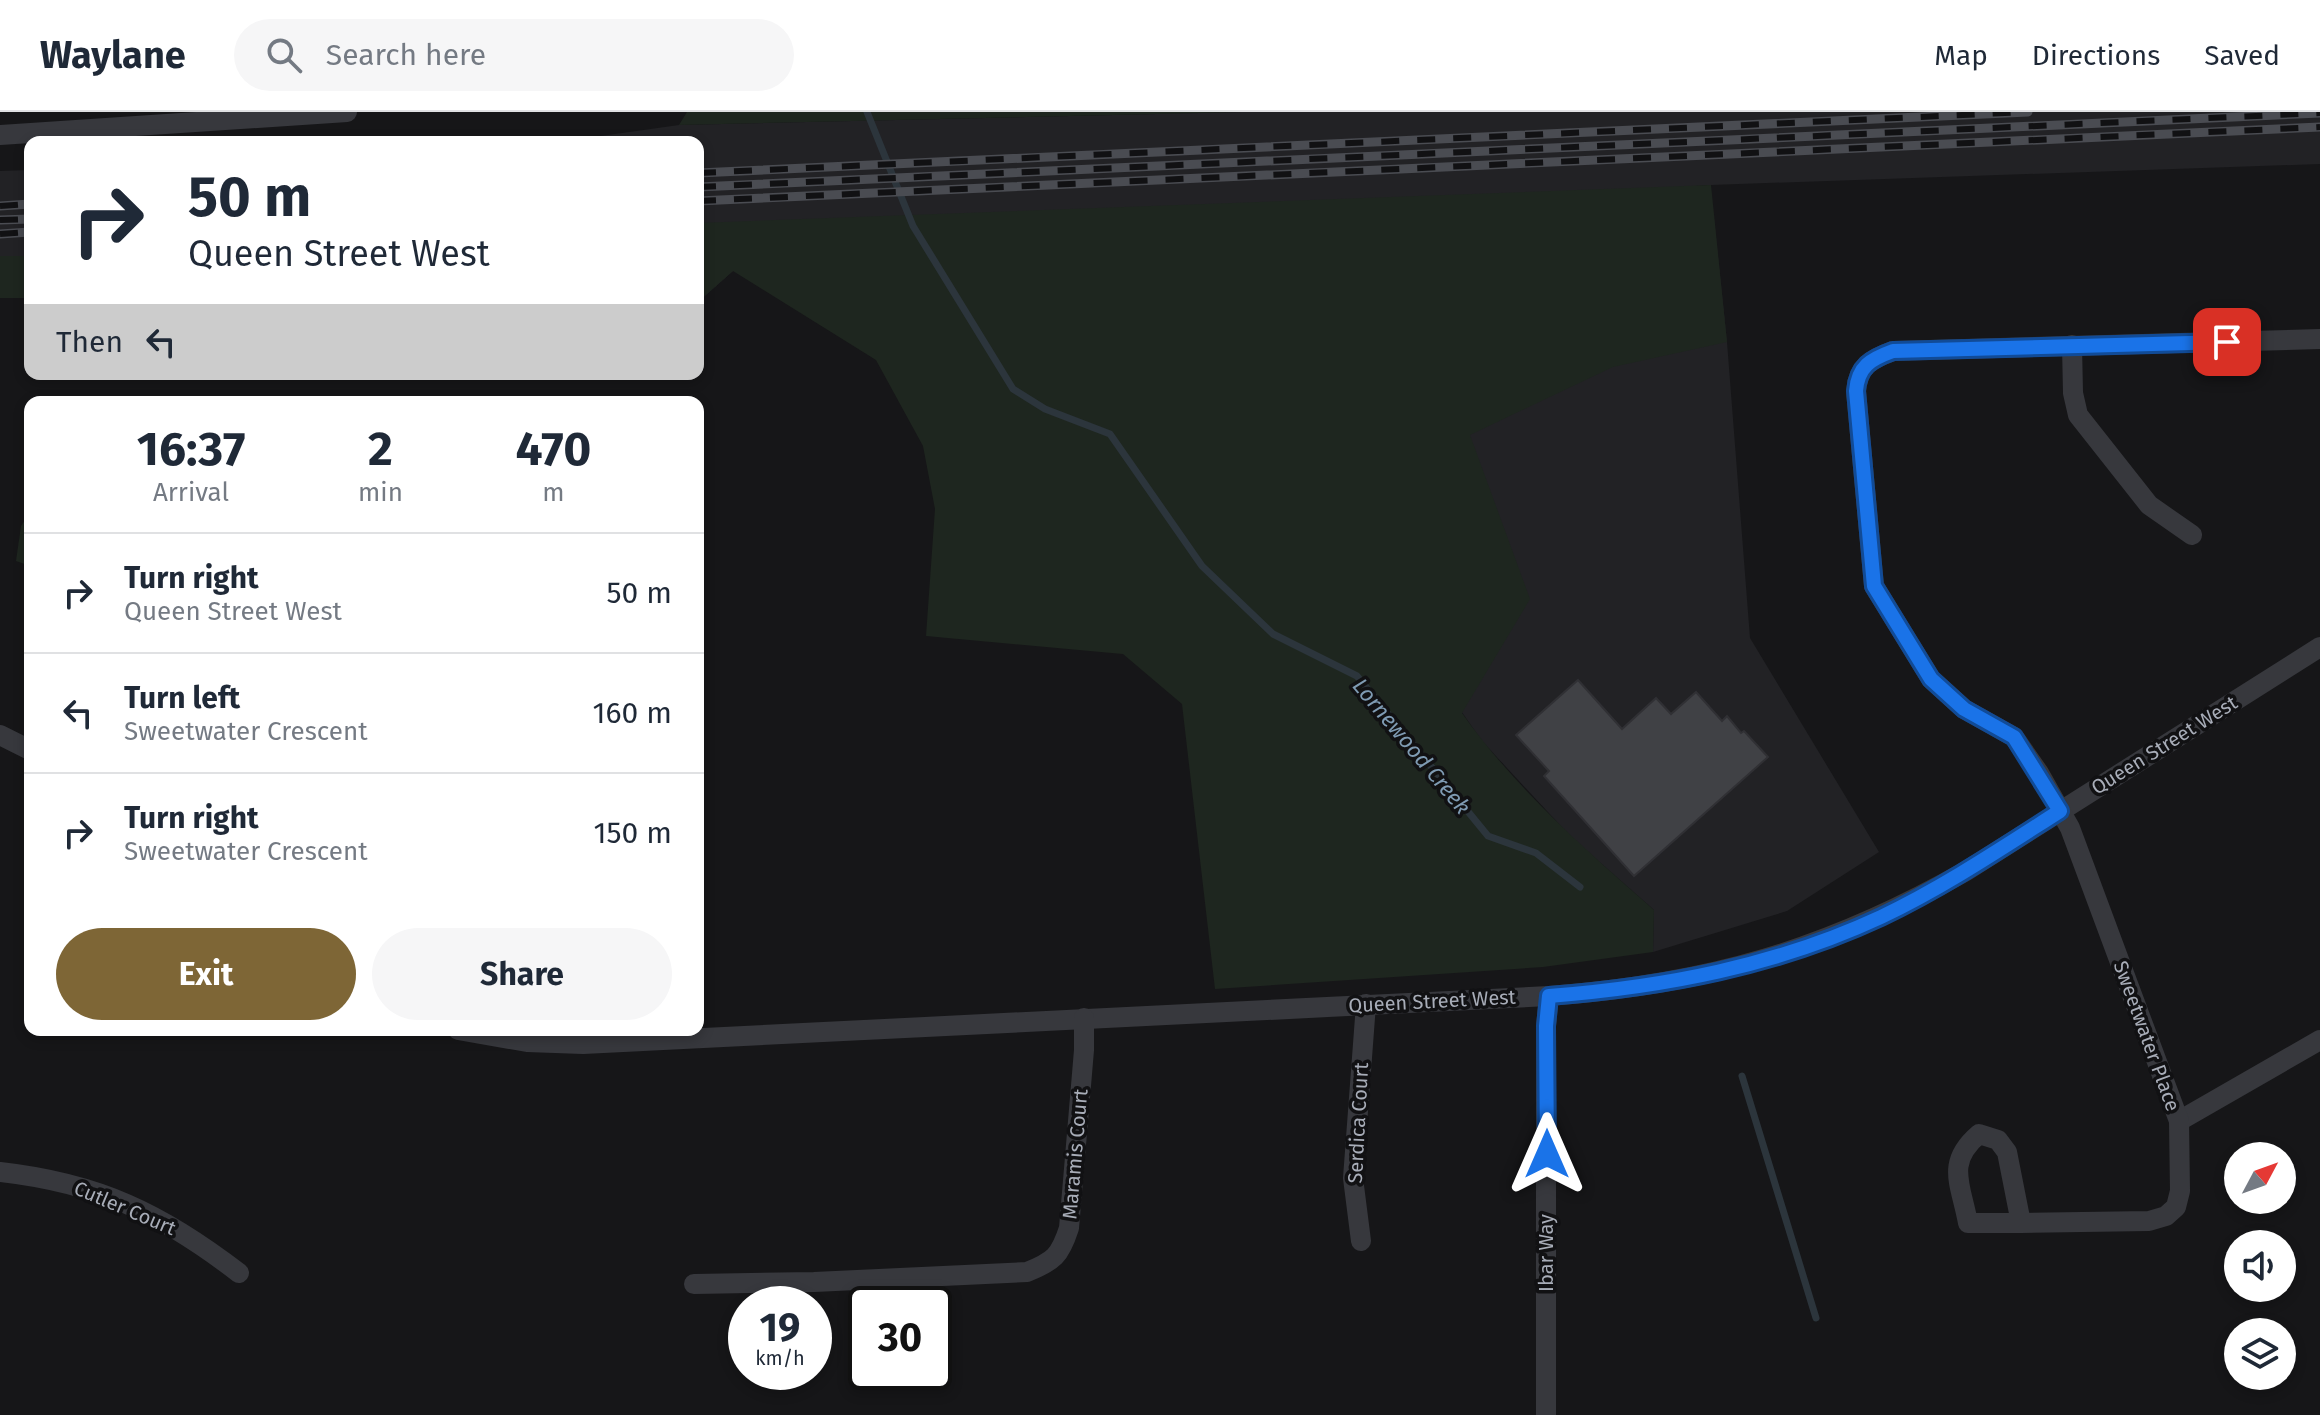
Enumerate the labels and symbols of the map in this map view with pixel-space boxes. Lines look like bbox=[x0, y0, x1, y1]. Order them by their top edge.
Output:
pin bbox=[2193, 308, 2261, 376]
water label: Lornewood Creek bbox=[1347, 673, 1476, 820]
street label: Queen Street West bbox=[2087, 690, 2242, 800]
street label: Sweetwater Place bbox=[2109, 958, 2185, 1114]
street label: Queen Street West bbox=[1348, 985, 1517, 1017]
street label: Serdica Court bbox=[1343, 1061, 1373, 1184]
street label: Maramis Court bbox=[1057, 1087, 1093, 1220]
position arrow bbox=[1505, 1112, 1589, 1196]
north arrow bbox=[2224, 1142, 2296, 1214]
street label: Cutler Court bbox=[70, 1176, 180, 1240]
street label: Ibar Way bbox=[1534, 1214, 1558, 1292]
speed limit sign: 30 bbox=[848, 1286, 952, 1390]

